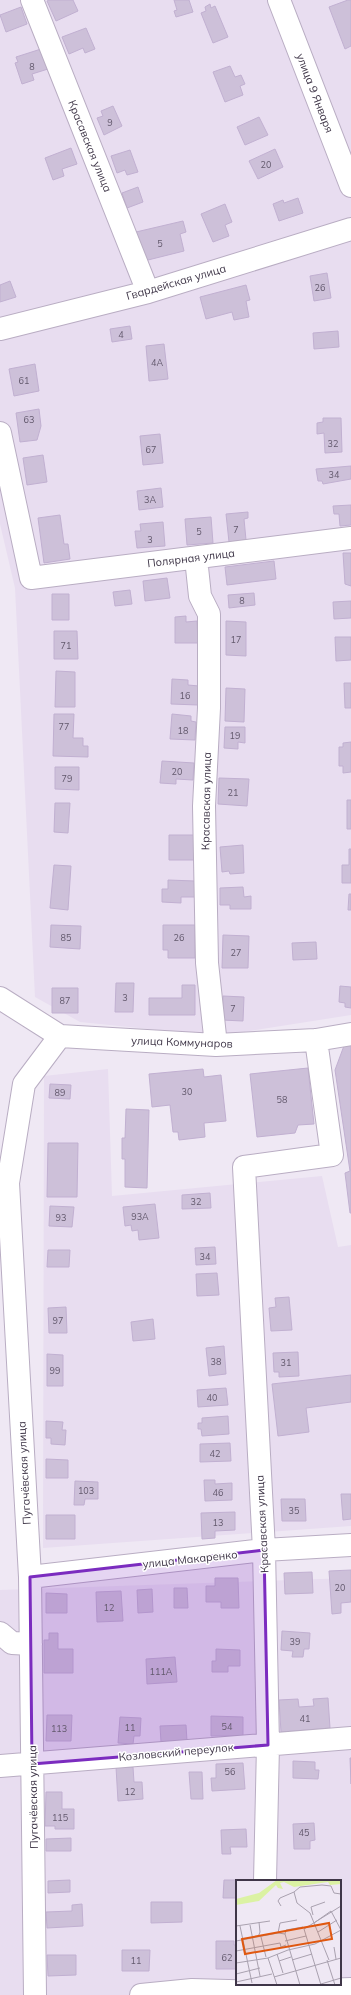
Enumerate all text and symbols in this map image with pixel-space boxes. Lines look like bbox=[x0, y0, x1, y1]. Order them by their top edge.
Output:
street label: улица 9 Января bbox=[293, 51, 337, 135]
house number: 8 bbox=[29, 61, 35, 72]
street label: Красавская улица bbox=[65, 98, 115, 194]
house number: 9 bbox=[107, 117, 113, 128]
house number: 20 bbox=[261, 159, 271, 170]
house number: 5 bbox=[157, 238, 163, 249]
street label: Гвардейская улица bbox=[124, 261, 228, 303]
house number: 26 bbox=[315, 282, 325, 293]
house number: 4 bbox=[118, 329, 124, 340]
house number: 4А bbox=[151, 357, 163, 368]
house number: 61 bbox=[19, 375, 29, 386]
house number: 63 bbox=[24, 414, 34, 425]
house number: 32 bbox=[328, 438, 338, 449]
house number: 67 bbox=[146, 444, 156, 455]
house number: 34 bbox=[329, 469, 340, 480]
house number: 3А bbox=[144, 494, 156, 505]
house number: 7 bbox=[233, 524, 239, 535]
house number: 5 bbox=[196, 526, 202, 537]
house number: 3 bbox=[147, 534, 153, 545]
street label: Полярная улица bbox=[146, 546, 236, 570]
house number: 8 bbox=[239, 595, 245, 606]
house number: 17 bbox=[231, 634, 241, 645]
house number: 71 bbox=[61, 640, 71, 651]
house number: 16 bbox=[180, 690, 190, 701]
house number: 77 bbox=[59, 721, 69, 732]
house number: 18 bbox=[178, 725, 188, 736]
house number: 19 bbox=[230, 730, 240, 741]
street label: Красавская улица bbox=[198, 752, 214, 850]
house number: 20 bbox=[172, 766, 182, 777]
house number: 79 bbox=[62, 773, 72, 784]
house number: 21 bbox=[228, 787, 238, 798]
house number: 85 bbox=[61, 932, 72, 943]
house number: 26 bbox=[174, 932, 184, 943]
house number: 27 bbox=[231, 947, 241, 958]
house number: 3 bbox=[122, 992, 128, 1003]
house number: 87 bbox=[60, 995, 70, 1006]
house number: 7 bbox=[230, 1003, 236, 1014]
street label: улица Коммунаров bbox=[131, 1033, 233, 1051]
house number: 30 bbox=[182, 1086, 192, 1097]
house number: 89 bbox=[55, 1087, 65, 1098]
house number: 58 bbox=[277, 1094, 287, 1105]
house number: 32 bbox=[191, 1196, 201, 1207]
house number: 93А bbox=[131, 1211, 149, 1222]
house number: 93 bbox=[56, 1212, 66, 1223]
house number: 34 bbox=[200, 1251, 211, 1262]
house number: 97 bbox=[53, 1315, 63, 1326]
house number: 38 bbox=[211, 1356, 221, 1367]
house number: 31 bbox=[281, 1357, 291, 1368]
house number: 99 bbox=[50, 1365, 60, 1376]
house number: 40 bbox=[207, 1392, 217, 1403]
street label: Пугачёвская улица bbox=[14, 1421, 34, 1525]
house number: 42 bbox=[210, 1448, 220, 1459]
street label: Красавская улица bbox=[252, 1475, 272, 1573]
house number: 103 bbox=[78, 1485, 94, 1496]
house number: 46 bbox=[213, 1487, 223, 1498]
house number: 35 bbox=[289, 1505, 300, 1516]
house number: 13 bbox=[213, 1517, 223, 1528]
street label: улица Макаренко bbox=[142, 1547, 238, 1571]
house number: 20 bbox=[335, 1582, 345, 1593]
house number: 12 bbox=[104, 1602, 114, 1613]
house number: 39 bbox=[290, 1636, 300, 1647]
house number: 111А bbox=[150, 1666, 173, 1677]
house number: 41 bbox=[300, 1713, 310, 1724]
house number: 54 bbox=[222, 1721, 233, 1732]
house number: 11 bbox=[125, 1722, 135, 1733]
house number: 113 bbox=[51, 1723, 67, 1734]
street label: Козловский переулок bbox=[118, 1740, 234, 1764]
street label: Пугачёвская улица bbox=[25, 1745, 41, 1849]
house number: 56 bbox=[225, 1766, 235, 1777]
house number: 12 bbox=[125, 1786, 135, 1797]
house number: 115 bbox=[52, 1812, 69, 1823]
house number: 45 bbox=[299, 1827, 310, 1838]
inset map bbox=[236, 1880, 341, 1985]
house number: 62 bbox=[222, 1952, 232, 1963]
house number: 11 bbox=[131, 1955, 141, 1966]

